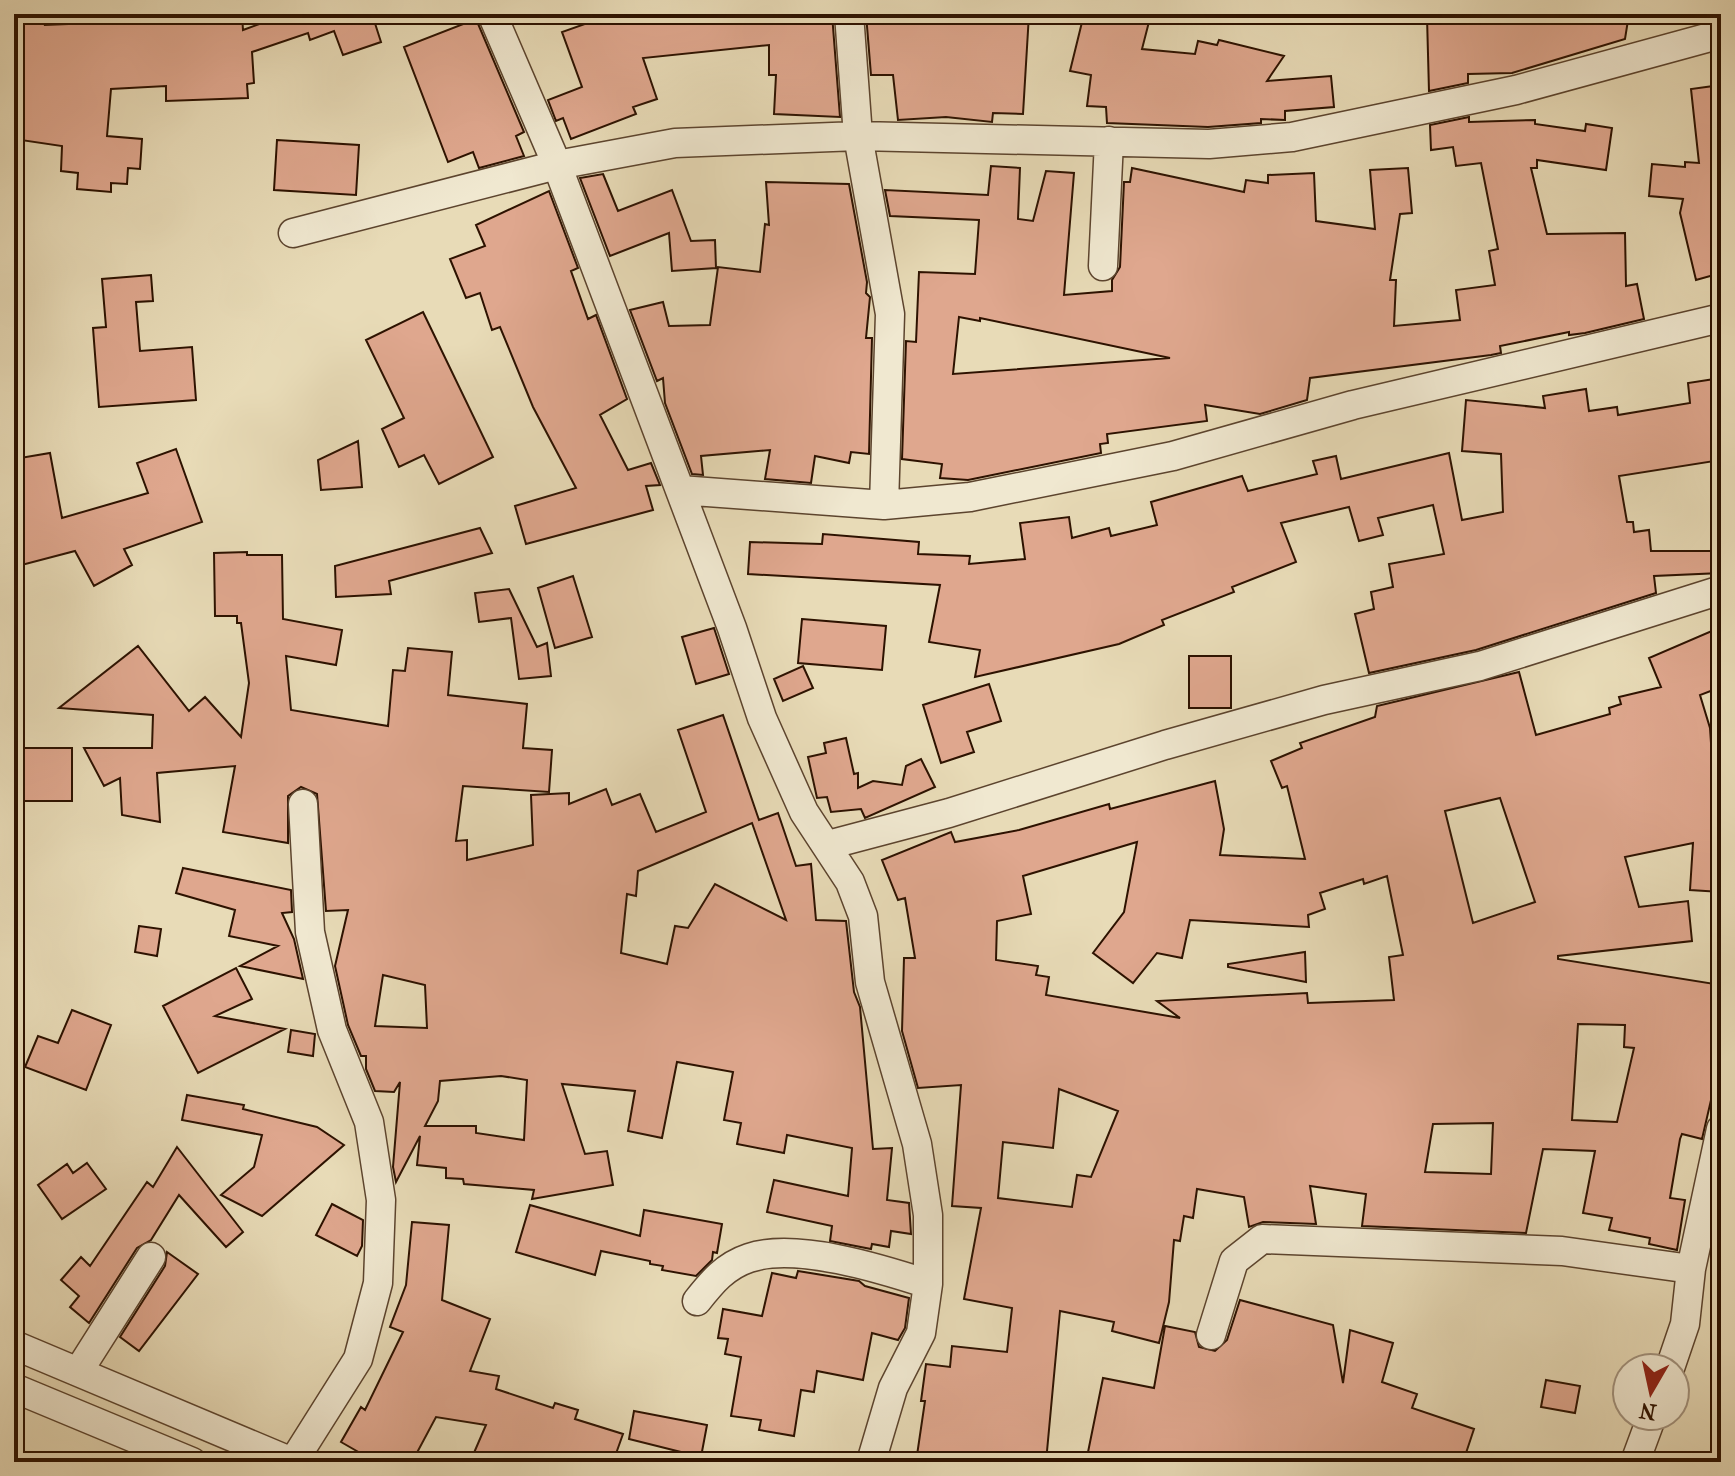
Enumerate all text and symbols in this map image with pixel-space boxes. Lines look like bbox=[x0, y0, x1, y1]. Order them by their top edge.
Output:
north arrow bbox=[1611, 1352, 1691, 1432]
text: N bbox=[1637, 1397, 1658, 1425]

